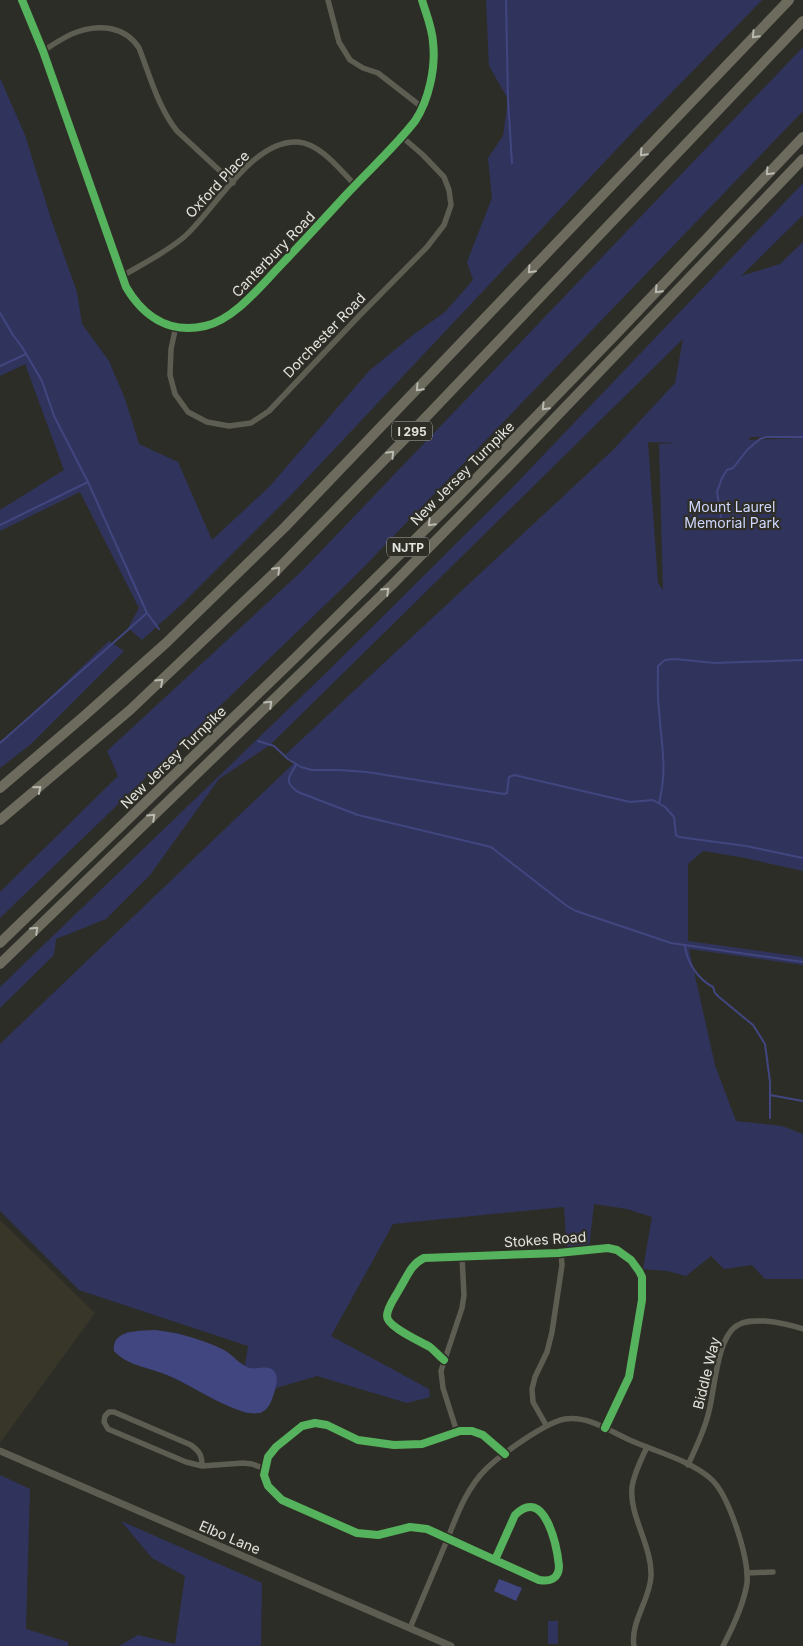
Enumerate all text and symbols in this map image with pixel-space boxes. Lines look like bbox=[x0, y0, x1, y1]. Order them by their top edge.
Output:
one-way arrow bbox=[752, 29, 761, 38]
street label: Oxford Place bbox=[182, 147, 252, 221]
one-way arrow bbox=[640, 147, 649, 156]
one-way arrow bbox=[766, 167, 775, 176]
street label: Canterbury Road bbox=[228, 208, 318, 300]
one-way arrow bbox=[528, 265, 537, 274]
one-way arrow bbox=[655, 284, 664, 293]
street label: Dorchester Road bbox=[279, 289, 369, 381]
one-way arrow bbox=[416, 382, 425, 391]
one-way arrow bbox=[542, 402, 551, 411]
street label: New Jersey Turnpike bbox=[407, 418, 517, 528]
road number: I 295 bbox=[392, 422, 432, 441]
one-way arrow bbox=[385, 450, 394, 459]
park label: Mount Laurel Memorial Park bbox=[684, 498, 780, 531]
one-way arrow bbox=[428, 518, 437, 527]
road number: NJTP bbox=[387, 538, 429, 556]
one-way arrow bbox=[271, 567, 280, 576]
one-way arrow bbox=[380, 588, 389, 597]
one-way arrow bbox=[154, 679, 163, 688]
one-way arrow bbox=[263, 701, 272, 710]
street label: New Jersey Turnpike bbox=[117, 702, 229, 812]
one-way arrow bbox=[32, 786, 41, 795]
one-way arrow bbox=[146, 814, 155, 823]
one-way arrow bbox=[29, 927, 38, 936]
street label: Stokes Road bbox=[503, 1228, 587, 1250]
street label: Biddle Way bbox=[689, 1335, 723, 1411]
street label: Elbo Lane bbox=[197, 1516, 263, 1558]

